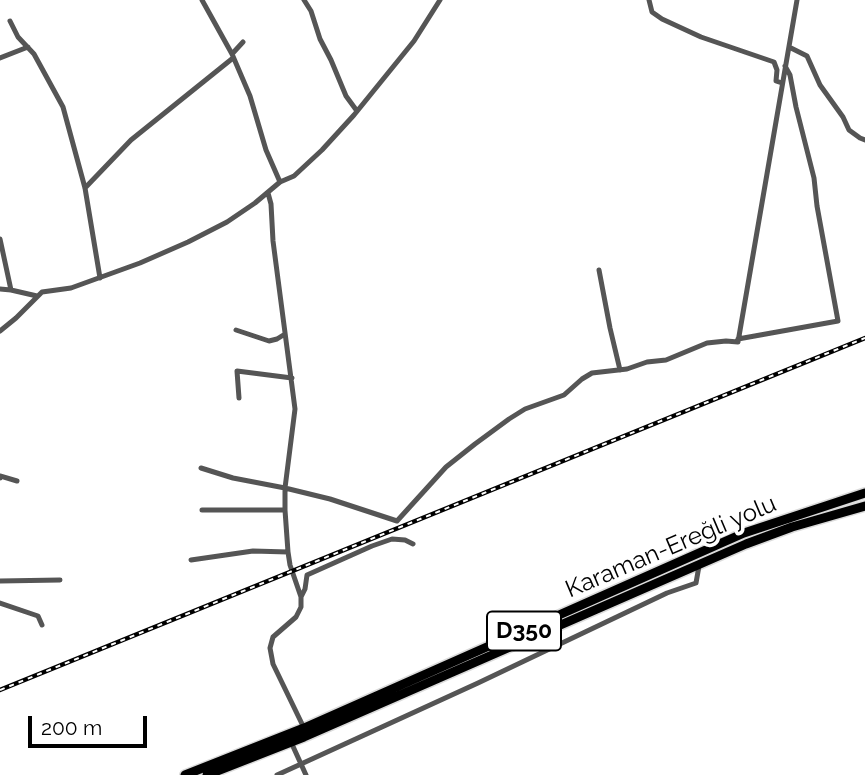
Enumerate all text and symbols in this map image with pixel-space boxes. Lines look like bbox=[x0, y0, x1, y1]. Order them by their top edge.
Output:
street label: Karaman-Ereğli yolu bbox=[561, 490, 781, 604]
road number: D350 bbox=[487, 611, 561, 650]
scale bar bbox=[32, 702, 150, 746]
text: 200 m bbox=[41, 715, 102, 740]

